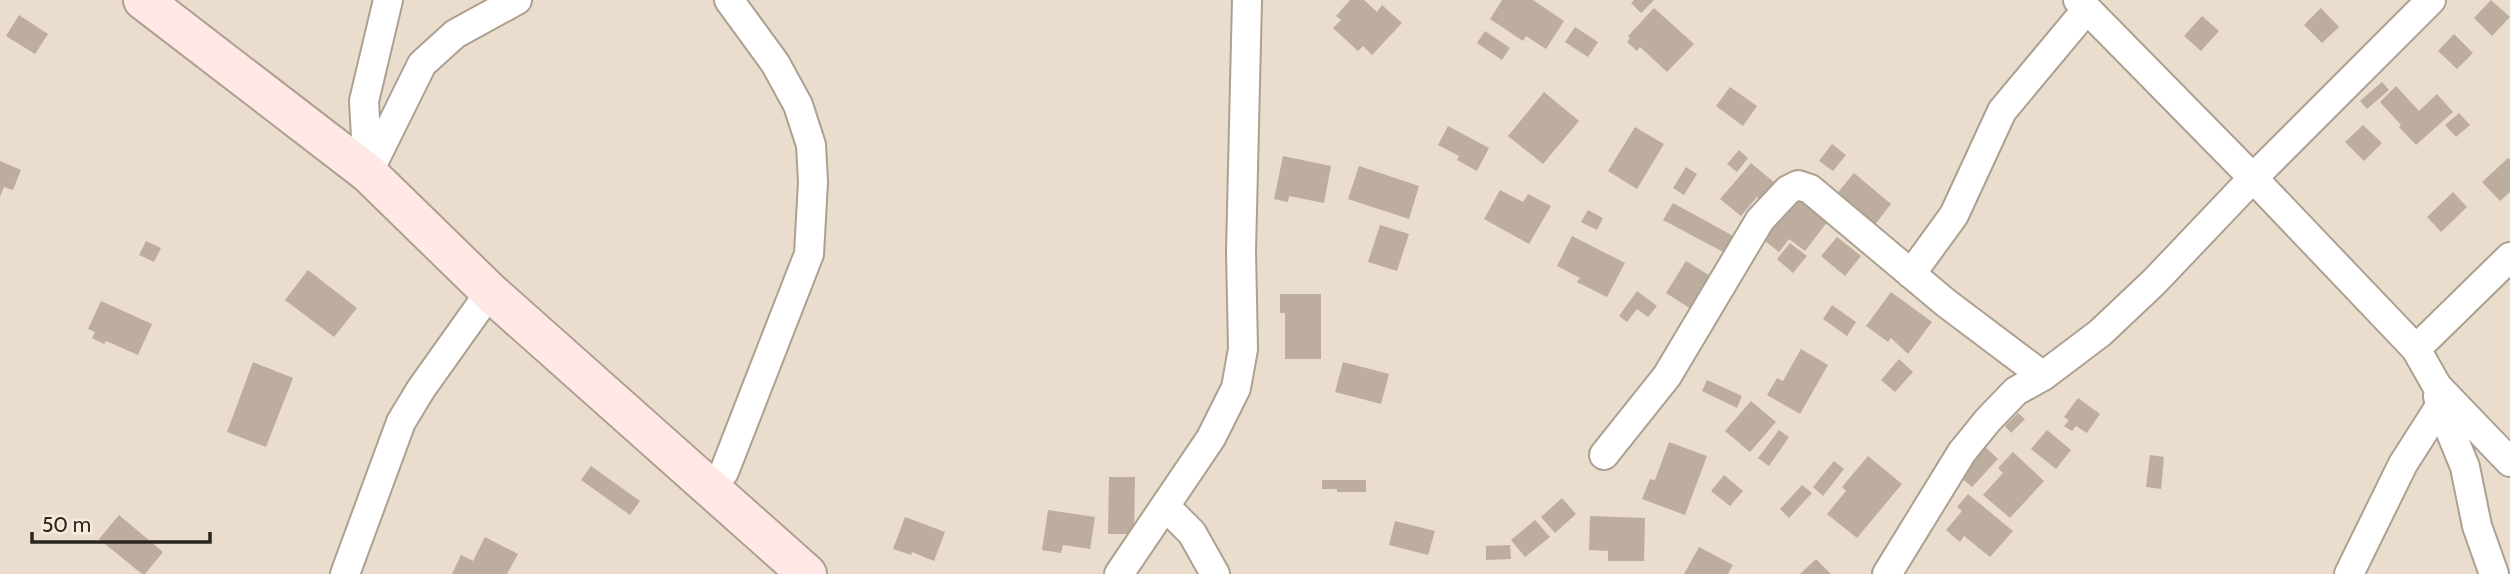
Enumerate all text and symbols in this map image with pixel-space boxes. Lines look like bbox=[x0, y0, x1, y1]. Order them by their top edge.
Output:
scale bar bbox=[32, 500, 210, 544]
text: 50 m bbox=[42, 512, 91, 537]

